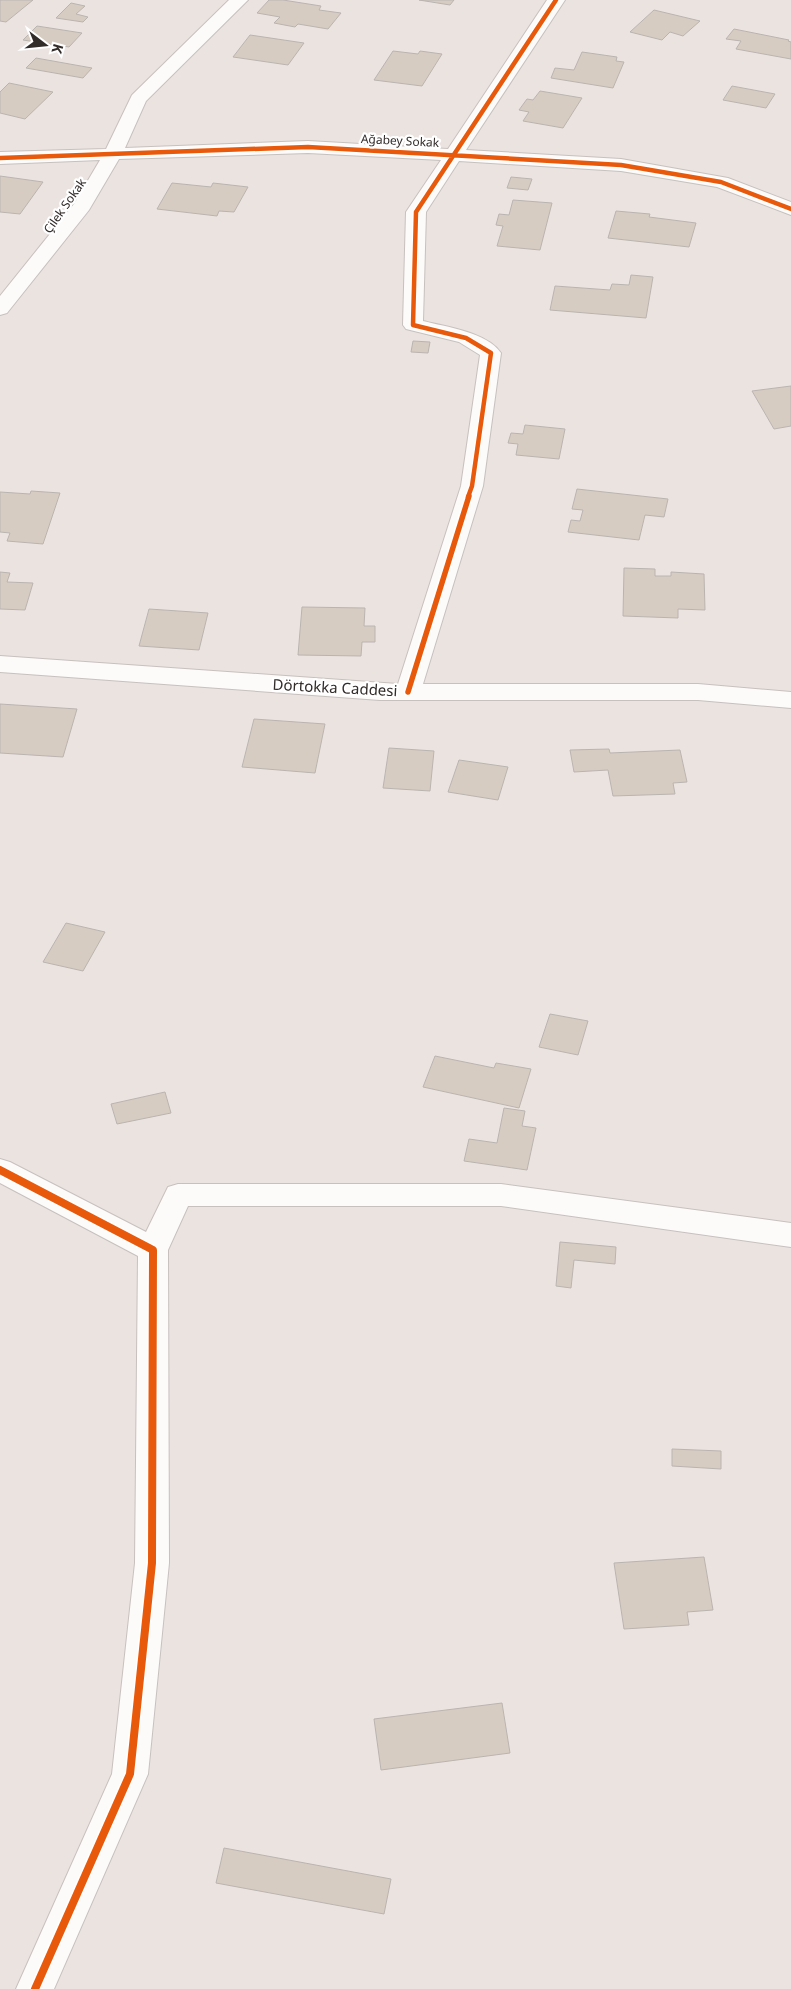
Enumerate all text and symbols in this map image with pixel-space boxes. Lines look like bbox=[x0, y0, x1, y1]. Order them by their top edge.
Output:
north arrow bbox=[20, 20, 70, 70]
text: K bbox=[47, 42, 68, 56]
street label: Ağabey Sokak bbox=[360, 130, 440, 151]
street label: Çilek Sokak bbox=[39, 174, 90, 237]
street label: Dörtokka Caddesi bbox=[272, 674, 398, 700]

